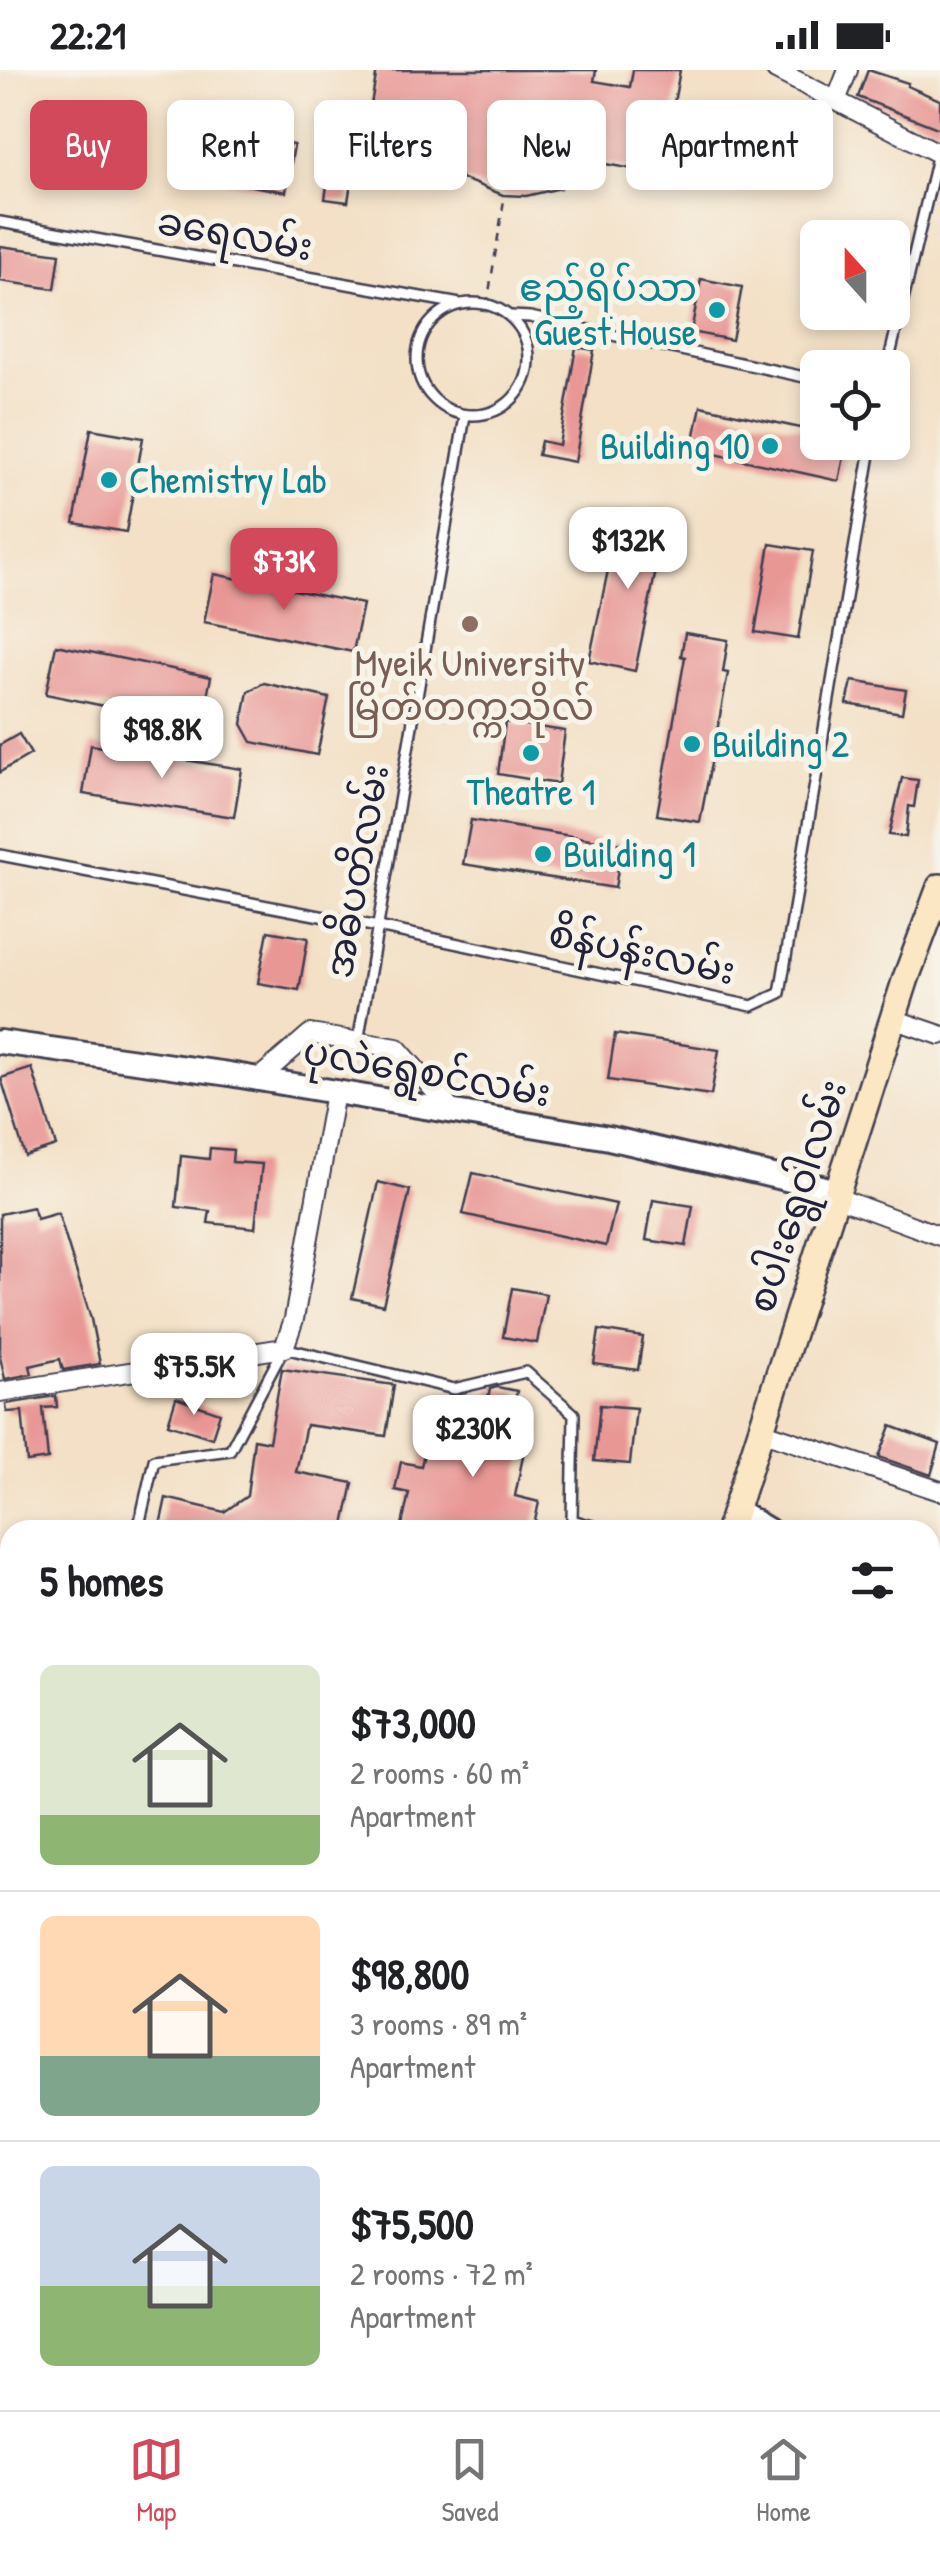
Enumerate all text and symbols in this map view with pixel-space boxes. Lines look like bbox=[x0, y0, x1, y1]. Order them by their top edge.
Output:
text: 22:21 bbox=[50, 9, 126, 61]
chip: Buy bbox=[30, 100, 147, 190]
chip: Rent bbox=[167, 100, 294, 190]
chip: Filters bbox=[314, 100, 467, 190]
chip: New bbox=[487, 100, 606, 190]
chip: Apartment bbox=[626, 100, 833, 190]
street label: ခရေလမ်း bbox=[152, 194, 317, 278]
north arrow bbox=[800, 220, 910, 330]
map controls bbox=[800, 220, 910, 460]
place label: ဧည့်ရိပ်သာ Guest House bbox=[519, 261, 697, 357]
marker: ဧည့်ရိပ်သာ Guest House bbox=[706, 299, 728, 321]
button: locate bbox=[800, 350, 910, 460]
place label: Building 10 bbox=[600, 419, 750, 471]
marker: Building 10 bbox=[759, 435, 781, 457]
place label: Chemistry Lab bbox=[129, 453, 327, 505]
marker: Chemistry Lab bbox=[98, 469, 120, 491]
pin: $132K bbox=[558, 507, 698, 592]
text: $132K bbox=[591, 518, 665, 561]
pin: $73K bbox=[225, 528, 343, 613]
text: $73K bbox=[252, 539, 316, 582]
marker: Myeik University မြိတ်တက္ကသိုလ် bbox=[459, 613, 481, 635]
place label: Myeik University မြိတ်တက္ကသိုလ် bbox=[346, 636, 594, 738]
pin: $98.8K bbox=[81, 696, 243, 781]
text: $98.8K bbox=[122, 707, 202, 750]
place label: Building 2 bbox=[712, 717, 849, 769]
marker: Building 2 bbox=[681, 733, 703, 755]
marker: Theatre 1 bbox=[520, 742, 542, 764]
street label: အဓိပတိလမ်း bbox=[312, 760, 400, 982]
place label: Theatre 1 bbox=[466, 765, 596, 817]
place label: Building 1 bbox=[563, 827, 696, 879]
marker: Building 1 bbox=[532, 843, 554, 865]
street label: စိန်ပန်းလမ်း bbox=[543, 906, 740, 1002]
street label: ပုလဲရွေစင်လမ်း bbox=[298, 1024, 555, 1124]
street label: စပါးရွေဝါလမ်း bbox=[734, 1073, 864, 1320]
pin: $75.5K bbox=[113, 1333, 275, 1418]
text: $75.5K bbox=[153, 1344, 235, 1387]
pin: $230K bbox=[403, 1395, 543, 1480]
text: $230K bbox=[435, 1406, 511, 1449]
text: 5 homes bbox=[40, 1552, 163, 1609]
icon: filters bbox=[845, 1553, 900, 1608]
text: $73,000 bbox=[350, 1694, 476, 1751]
icon: home bbox=[120, 1705, 240, 1825]
text: 2 rooms · 60 m² bbox=[350, 1751, 529, 1794]
text: Apartment bbox=[350, 1794, 475, 1837]
text: $98,800 bbox=[350, 1945, 469, 2002]
icon: home bbox=[120, 1956, 240, 2076]
text: 3 rooms · 89 m² bbox=[350, 2002, 527, 2045]
text: Apartment bbox=[350, 2045, 475, 2088]
text: $75,500 bbox=[350, 2195, 474, 2252]
icon: home bbox=[120, 2206, 240, 2326]
text: 2 rooms · 72 m² bbox=[350, 2252, 533, 2295]
text: Apartment bbox=[350, 2295, 475, 2338]
tab: Map bbox=[129, 2432, 184, 2530]
tab: Saved bbox=[441, 2432, 499, 2530]
tab: Home bbox=[756, 2432, 811, 2530]

